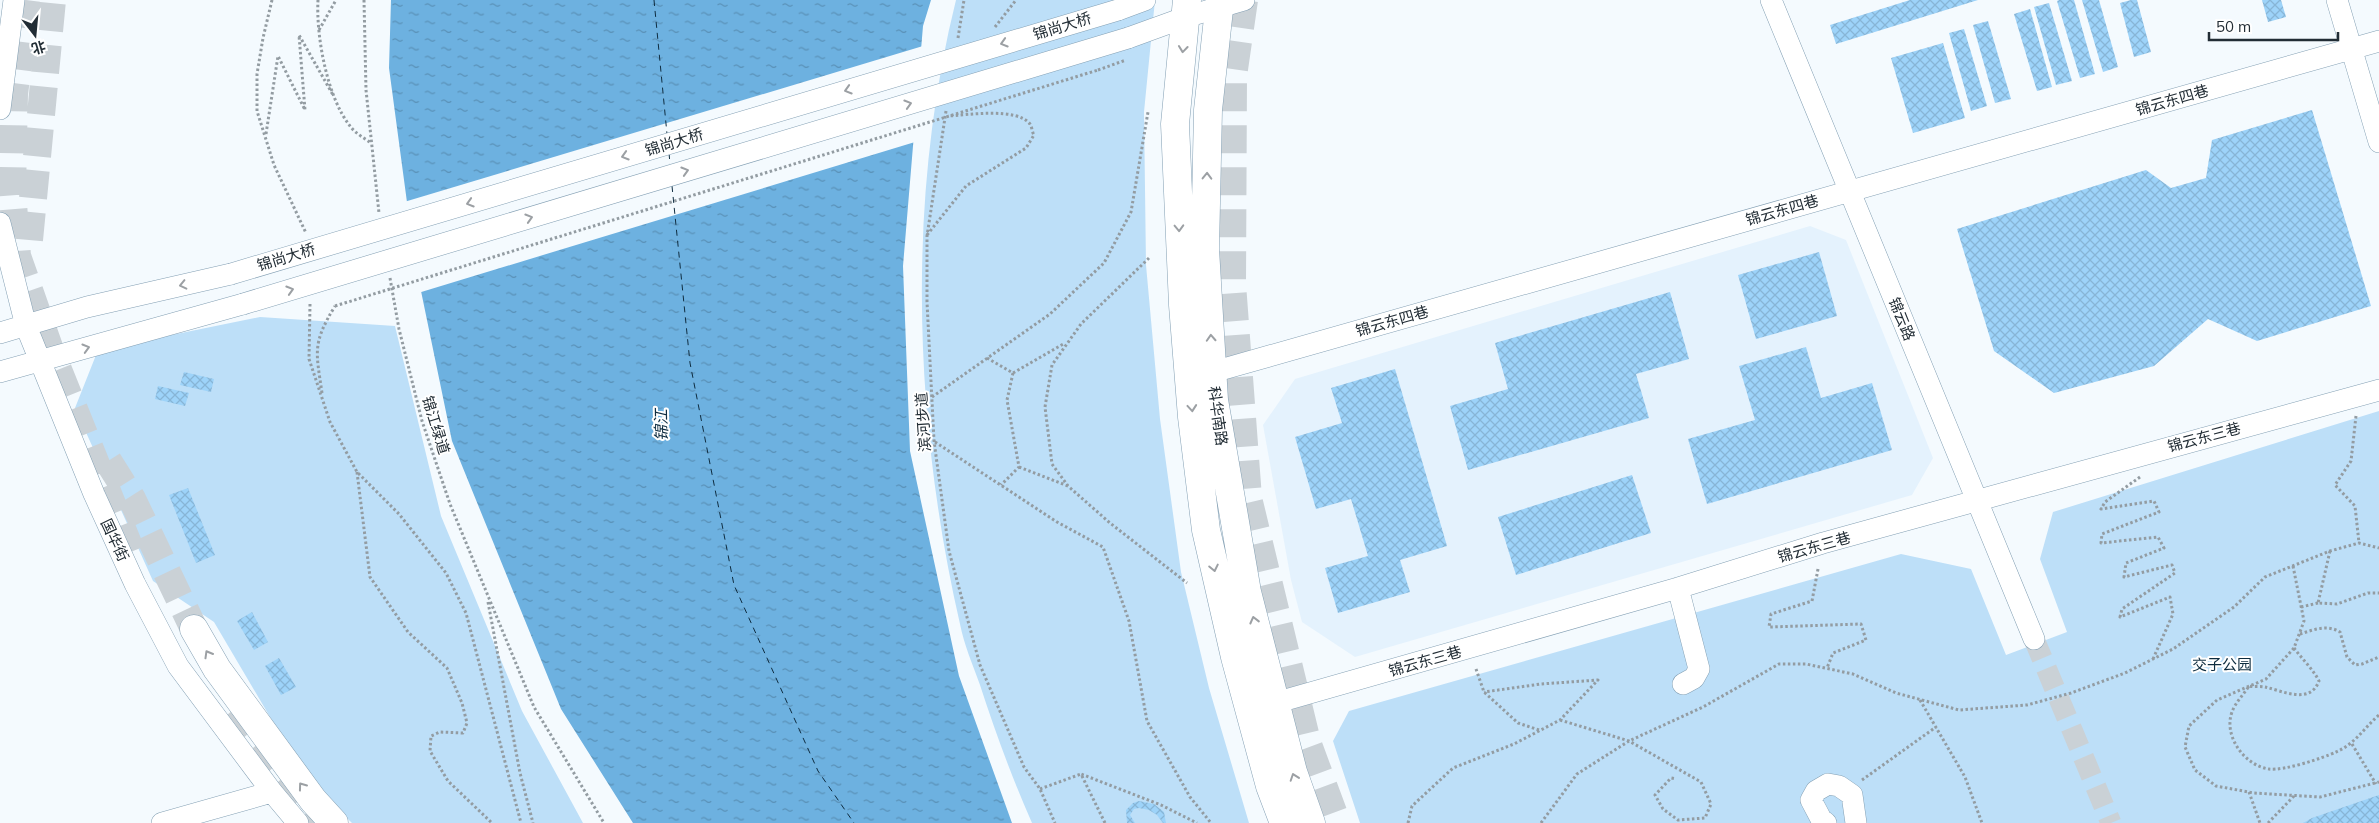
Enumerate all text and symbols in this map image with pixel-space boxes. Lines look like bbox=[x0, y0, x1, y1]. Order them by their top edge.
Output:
street label: 锦尚大桥 bbox=[1031, 8, 1093, 44]
north arrow bbox=[10, 10, 60, 60]
scale bar bbox=[2209, 10, 2338, 42]
text: 50 m bbox=[2216, 17, 2251, 36]
text: 北 bbox=[29, 37, 48, 58]
one-way arrow bbox=[1000, 38, 1008, 48]
one-way arrow bbox=[1178, 45, 1189, 53]
street label: 锦云东四巷 bbox=[2133, 81, 2211, 119]
one-way arrow bbox=[844, 84, 853, 94]
one-way arrow bbox=[903, 100, 911, 110]
street label: 锦尚大桥 bbox=[643, 124, 705, 160]
one-way arrow bbox=[622, 151, 630, 161]
one-way arrow bbox=[680, 167, 689, 177]
one-way arrow bbox=[1202, 172, 1212, 180]
street label: 锦云东四巷 bbox=[1743, 191, 1821, 229]
one-way arrow bbox=[466, 197, 474, 207]
one-way arrow bbox=[525, 213, 533, 223]
one-way arrow bbox=[1174, 224, 1185, 232]
street label: 锦尚大桥 bbox=[255, 239, 317, 275]
one-way arrow bbox=[179, 279, 188, 290]
one-way arrow bbox=[285, 285, 293, 295]
street label: 锦云路 bbox=[1885, 295, 1919, 343]
street label: 锦云东四巷 bbox=[1353, 302, 1431, 340]
one-way arrow bbox=[1205, 334, 1216, 342]
one-way arrow bbox=[82, 343, 90, 353]
street label: 科华南路 bbox=[1204, 385, 1232, 447]
street label: 滨河步道 bbox=[911, 391, 935, 453]
street label: 锦江绿道 bbox=[418, 394, 454, 456]
one-way arrow bbox=[1186, 404, 1197, 412]
water label: 锦江 bbox=[651, 407, 671, 441]
street label: 锦云东三巷 bbox=[2165, 418, 2243, 456]
street label: 国华街 bbox=[97, 516, 133, 564]
street label: 锦云东三巷 bbox=[1775, 528, 1853, 566]
one-way arrow bbox=[1208, 564, 1219, 573]
one-way arrow bbox=[1249, 615, 1260, 624]
street label: 锦云东三巷 bbox=[1386, 642, 1464, 680]
one-way arrow bbox=[205, 650, 215, 659]
park label: 交子公园 bbox=[2192, 655, 2252, 674]
one-way arrow bbox=[1290, 773, 1300, 782]
one-way arrow bbox=[300, 783, 308, 792]

